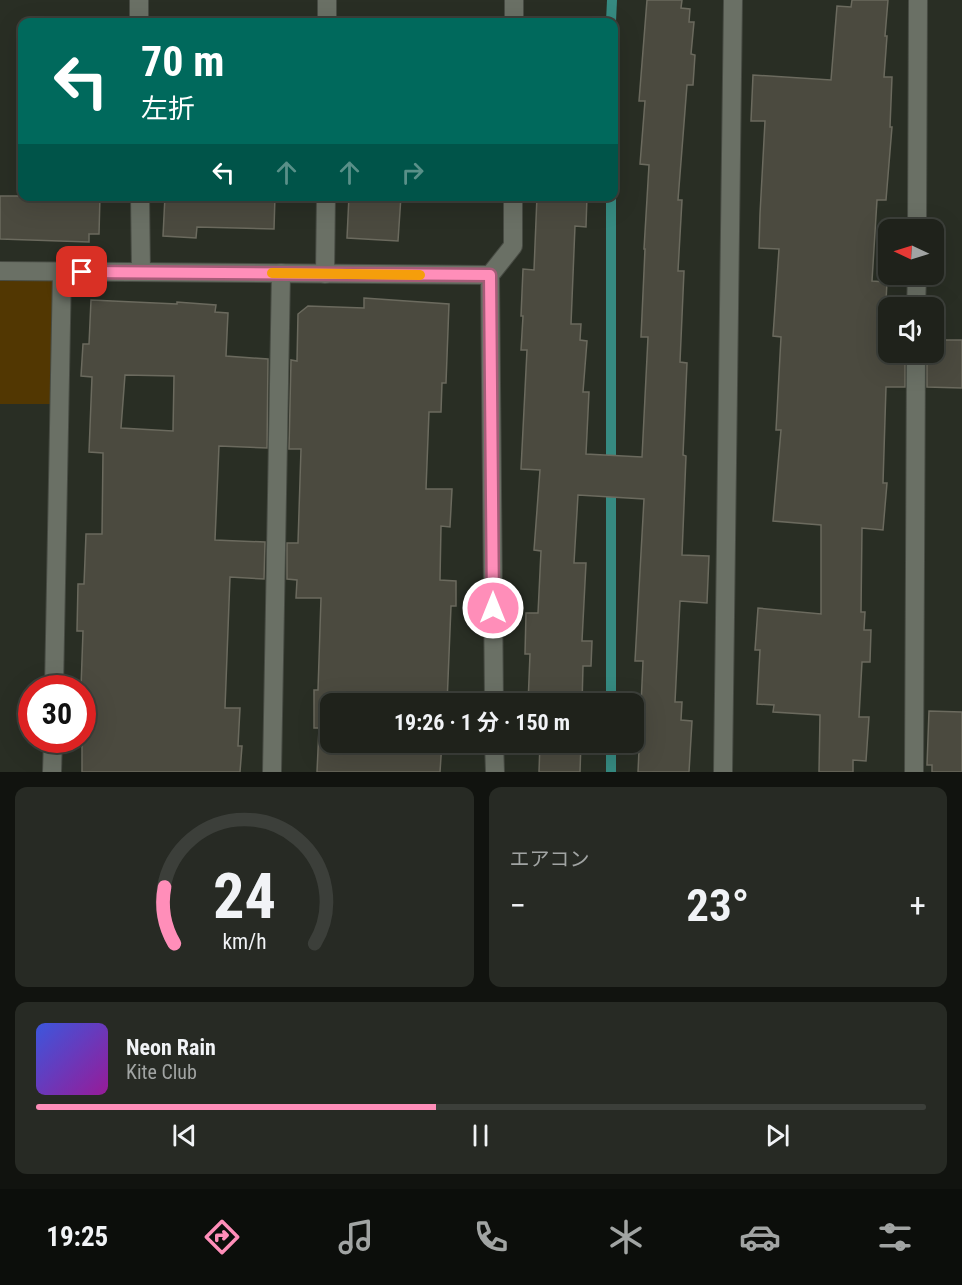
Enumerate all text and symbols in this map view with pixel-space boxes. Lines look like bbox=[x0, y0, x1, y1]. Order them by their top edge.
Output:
text: 70 m bbox=[141, 37, 224, 86]
icon: left bbox=[42, 42, 120, 120]
text: 左折 bbox=[141, 93, 195, 125]
icon: left bbox=[207, 156, 240, 189]
icon: ahead bbox=[270, 156, 303, 189]
icon: ahead bbox=[333, 156, 366, 189]
icon: right bbox=[396, 156, 429, 189]
north arrow bbox=[878, 219, 944, 285]
map controls bbox=[878, 219, 944, 363]
pin bbox=[56, 246, 107, 297]
icon: arrive bbox=[65, 255, 98, 288]
button: sound bbox=[878, 297, 944, 363]
position arrow bbox=[461, 576, 525, 640]
speed limit sign: 30 bbox=[18, 675, 96, 753]
text: 19:26 · 1 分 · 150 m bbox=[394, 710, 570, 735]
text: エアコン bbox=[510, 847, 590, 871]
text: 24 bbox=[213, 860, 276, 933]
text: 23° bbox=[686, 879, 749, 932]
text: − bbox=[510, 886, 526, 925]
text: + bbox=[910, 886, 926, 925]
text: km/h bbox=[222, 929, 266, 954]
text: Neon Rain bbox=[126, 1035, 216, 1060]
text: Kite Club bbox=[126, 1060, 197, 1084]
icon: previous bbox=[168, 1119, 201, 1152]
icon: pause bbox=[464, 1119, 497, 1152]
icon: next bbox=[761, 1119, 794, 1152]
icon: directions bbox=[201, 1216, 243, 1258]
icon: music bbox=[335, 1216, 377, 1258]
icon: phone bbox=[470, 1216, 512, 1258]
icon: climate bbox=[605, 1216, 647, 1258]
icon: car bbox=[739, 1216, 781, 1258]
icon: filters bbox=[874, 1216, 916, 1258]
text: 19:25 bbox=[46, 1221, 108, 1253]

